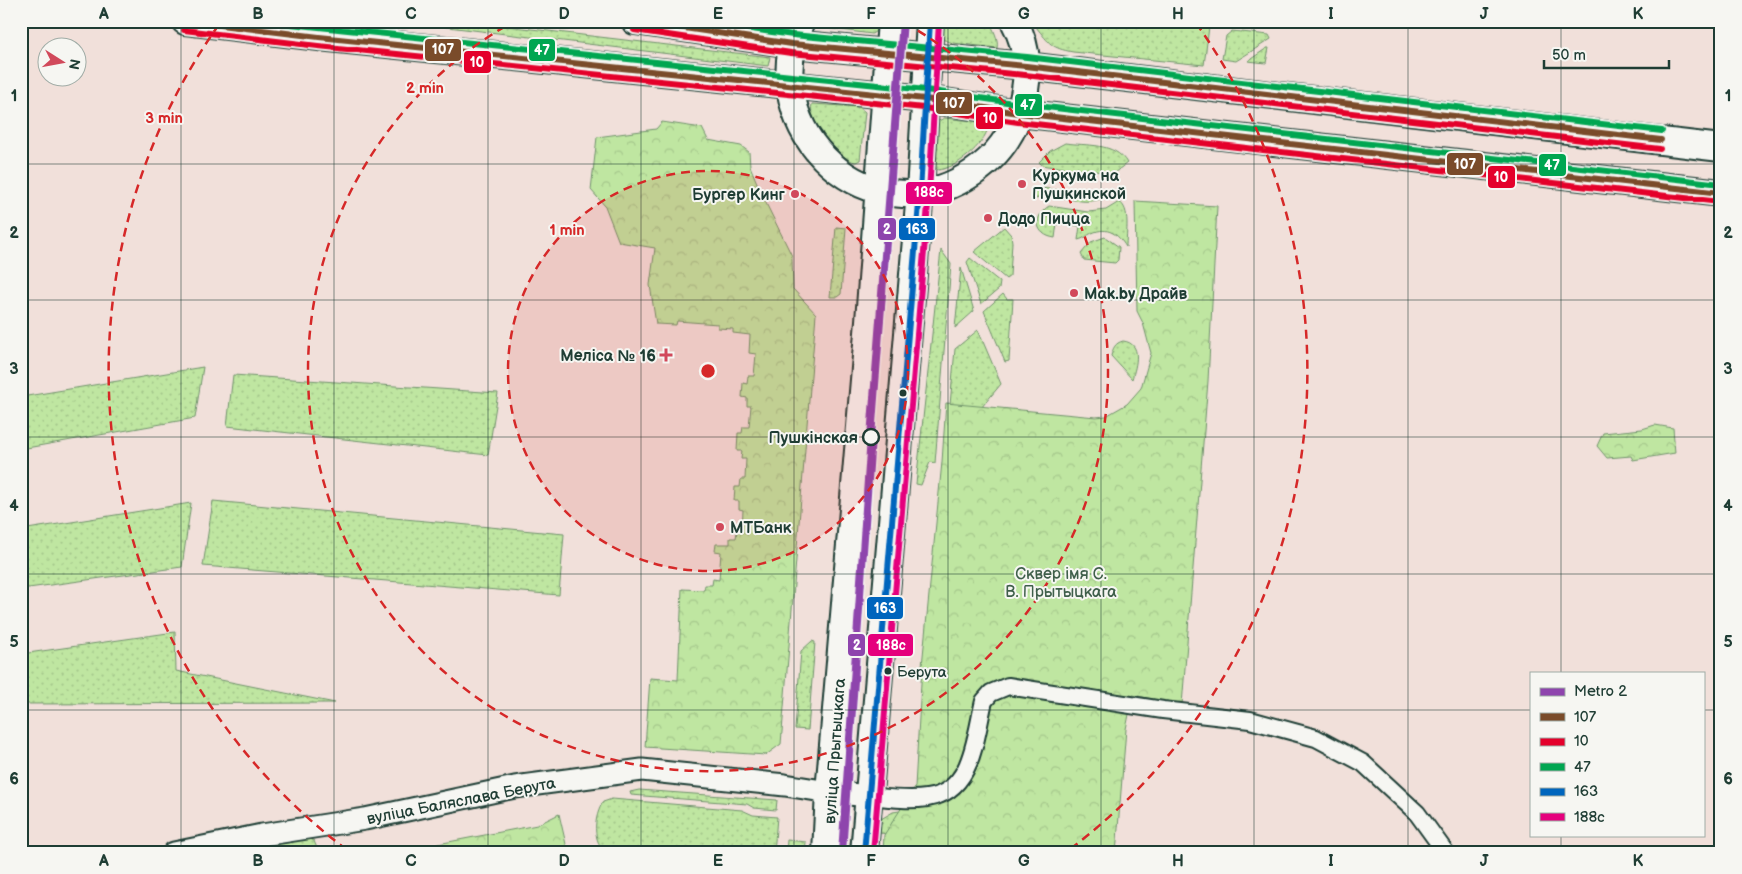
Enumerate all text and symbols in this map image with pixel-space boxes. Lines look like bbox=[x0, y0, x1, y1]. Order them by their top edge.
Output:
text: A bbox=[98, 5, 109, 24]
text: B bbox=[252, 5, 264, 24]
text: C bbox=[405, 5, 417, 24]
text: D bbox=[558, 5, 570, 24]
text: E bbox=[713, 5, 723, 24]
text: F bbox=[866, 5, 876, 24]
text: G bbox=[1018, 5, 1030, 24]
text: H bbox=[1172, 5, 1184, 24]
text: I bbox=[1328, 5, 1334, 24]
text: J bbox=[1480, 5, 1489, 24]
text: K bbox=[1633, 5, 1644, 24]
north arrow bbox=[38, 38, 88, 88]
line badge: 107 bbox=[424, 38, 462, 62]
line badge: 47 bbox=[528, 38, 556, 62]
scale bar bbox=[1544, 38, 1670, 70]
text: 107 bbox=[432, 41, 454, 58]
text: 47 bbox=[534, 42, 550, 59]
text: 50 m bbox=[1552, 46, 1586, 65]
line badge: 10 bbox=[463, 50, 492, 74]
text: 10 bbox=[470, 54, 485, 71]
text: N bbox=[65, 58, 84, 71]
text: 2 min bbox=[406, 79, 444, 98]
text: 1 bbox=[11, 87, 17, 106]
text: 1 bbox=[1725, 87, 1731, 106]
line badge: 107 bbox=[935, 91, 973, 115]
line badge: 47 bbox=[1014, 93, 1043, 117]
text: 107 bbox=[943, 95, 965, 112]
text: 47 bbox=[1020, 97, 1036, 114]
line badge: 10 bbox=[975, 106, 1004, 130]
text: 3 min bbox=[145, 109, 183, 128]
text: 10 bbox=[983, 110, 998, 127]
line badge: 107 bbox=[1446, 152, 1484, 176]
line badge: 47 bbox=[1538, 153, 1567, 177]
text: 107 bbox=[1454, 156, 1476, 173]
text: 47 bbox=[1544, 157, 1560, 174]
line badge: 10 bbox=[1487, 165, 1516, 189]
place label: Куркума на Пушкинской bbox=[1032, 167, 1126, 204]
text: 10 bbox=[1494, 169, 1509, 186]
marker: Куркума на Пушкинской bbox=[1016, 178, 1028, 190]
line badge: 188с bbox=[905, 181, 953, 205]
text: 188с bbox=[914, 184, 944, 201]
place label: Бургер Кинг bbox=[692, 186, 786, 205]
marker: Бургер Кинг bbox=[789, 188, 801, 200]
place label: Додо Пицца bbox=[998, 210, 1090, 229]
marker: Додо Пицца bbox=[982, 212, 994, 224]
line badge: 2 bbox=[877, 217, 897, 241]
line badge: 163 bbox=[898, 217, 936, 241]
text: 1 min bbox=[549, 221, 585, 240]
text: 2 bbox=[883, 221, 892, 238]
text: 163 bbox=[906, 221, 928, 238]
text: 2 bbox=[9, 224, 19, 243]
text: 2 bbox=[1723, 224, 1733, 243]
place label: Маk.by Драйв bbox=[1084, 285, 1187, 304]
marker: Маk.by Драйв bbox=[1068, 287, 1080, 299]
place label: Меліса № 16 bbox=[560, 347, 656, 366]
marker: Меліса № 16 bbox=[660, 349, 672, 361]
text: 3 bbox=[9, 360, 19, 379]
text: 3 bbox=[1723, 360, 1733, 379]
centre of rings bbox=[699, 362, 717, 380]
unlabelled marker bbox=[898, 388, 908, 398]
marker: Пушкінская bbox=[862, 428, 880, 446]
place label: Пушкінская bbox=[768, 429, 858, 448]
text: 4 bbox=[9, 497, 19, 516]
text: 4 bbox=[1723, 497, 1733, 516]
place label: МТБанк bbox=[730, 519, 792, 538]
marker: МТБанк bbox=[714, 521, 726, 533]
park label: Сквер імя С. В. Прытыцкага bbox=[1005, 565, 1117, 602]
line badge: 163 bbox=[866, 596, 904, 620]
text: 163 bbox=[874, 600, 896, 617]
text: 5 bbox=[9, 633, 19, 652]
line badge: 2 bbox=[847, 633, 866, 657]
line badge: 188с bbox=[867, 633, 914, 657]
text: 5 bbox=[1723, 633, 1733, 652]
text: 2 bbox=[853, 637, 862, 654]
text: 188с bbox=[876, 637, 906, 654]
place label: Берута bbox=[897, 663, 947, 682]
marker: Берута bbox=[883, 666, 893, 676]
legend bbox=[1530, 672, 1704, 836]
street label: вуліца Прытыцкага bbox=[821, 677, 850, 825]
text: Metro 2 bbox=[1574, 682, 1627, 701]
text: 107 bbox=[1574, 708, 1597, 727]
text: 10 bbox=[1574, 732, 1589, 751]
text: 47 bbox=[1574, 758, 1591, 777]
text: 6 bbox=[9, 770, 19, 789]
text: 6 bbox=[1723, 770, 1733, 789]
street label: вуліца Баляслава Берута bbox=[365, 774, 558, 829]
text: 163 bbox=[1574, 782, 1598, 801]
text: 188с bbox=[1574, 808, 1605, 827]
text: A bbox=[98, 852, 109, 871]
text: B bbox=[252, 852, 264, 871]
text: C bbox=[405, 852, 417, 871]
text: D bbox=[558, 852, 570, 871]
text: E bbox=[713, 852, 723, 871]
text: F bbox=[866, 852, 876, 871]
text: G bbox=[1018, 852, 1030, 871]
text: H bbox=[1172, 852, 1184, 871]
text: I bbox=[1328, 852, 1334, 871]
text: J bbox=[1480, 852, 1489, 871]
text: K bbox=[1633, 852, 1644, 871]

